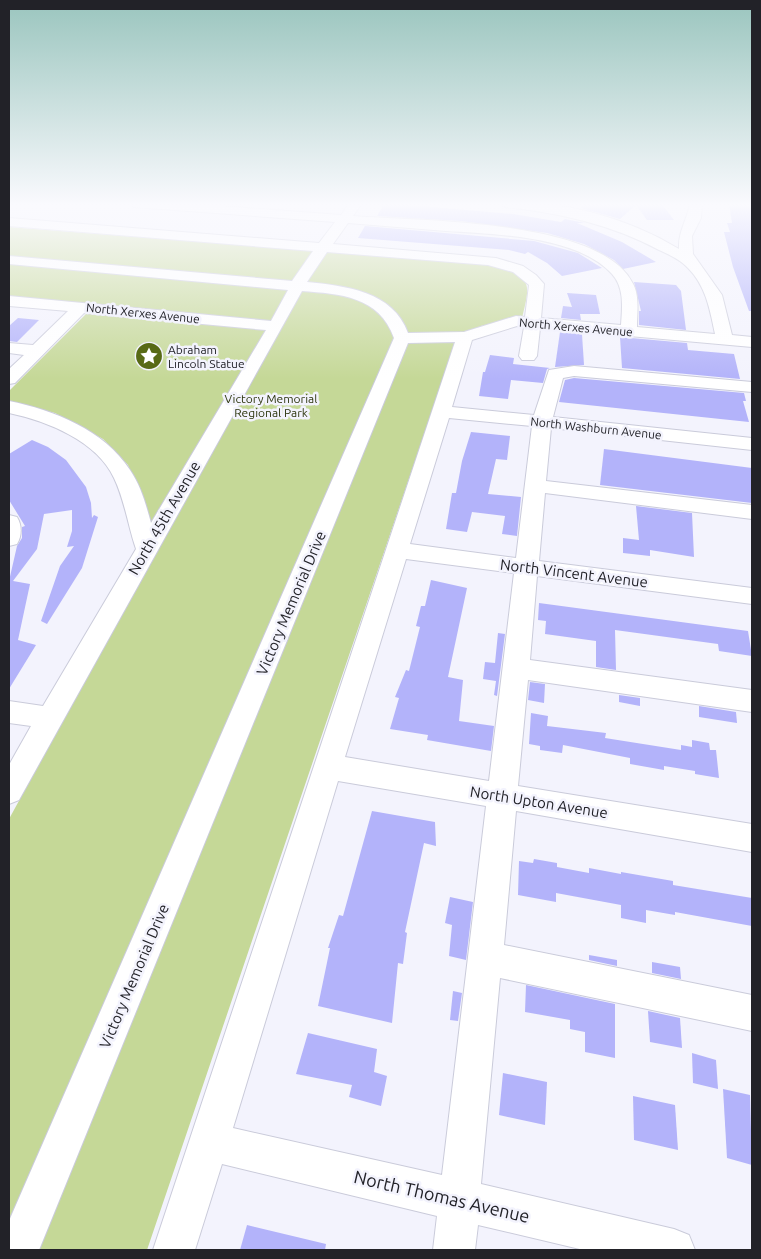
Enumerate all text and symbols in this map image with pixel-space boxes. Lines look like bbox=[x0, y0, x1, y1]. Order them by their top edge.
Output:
street label: North Xerxes Avenue bbox=[86, 301, 200, 325]
street label: North Xerxes Avenue bbox=[519, 316, 633, 338]
place icon: Abraham Lincoln Statue bbox=[134, 341, 164, 371]
place label: Abraham Lincoln Statue bbox=[168, 343, 245, 370]
park label: Victory Memorial Regional Park bbox=[225, 392, 317, 419]
street label: North Washburn Avenue bbox=[530, 415, 662, 441]
street label: North 45th Avenue bbox=[125, 458, 203, 578]
street label: Victory Memorial Drive bbox=[253, 528, 329, 678]
street label: North Vincent Avenue bbox=[499, 555, 649, 591]
street label: North Upton Avenue bbox=[469, 783, 609, 821]
street label: Victory Memorial Drive bbox=[96, 901, 172, 1051]
street label: North Thomas Avenue bbox=[352, 1166, 532, 1226]

